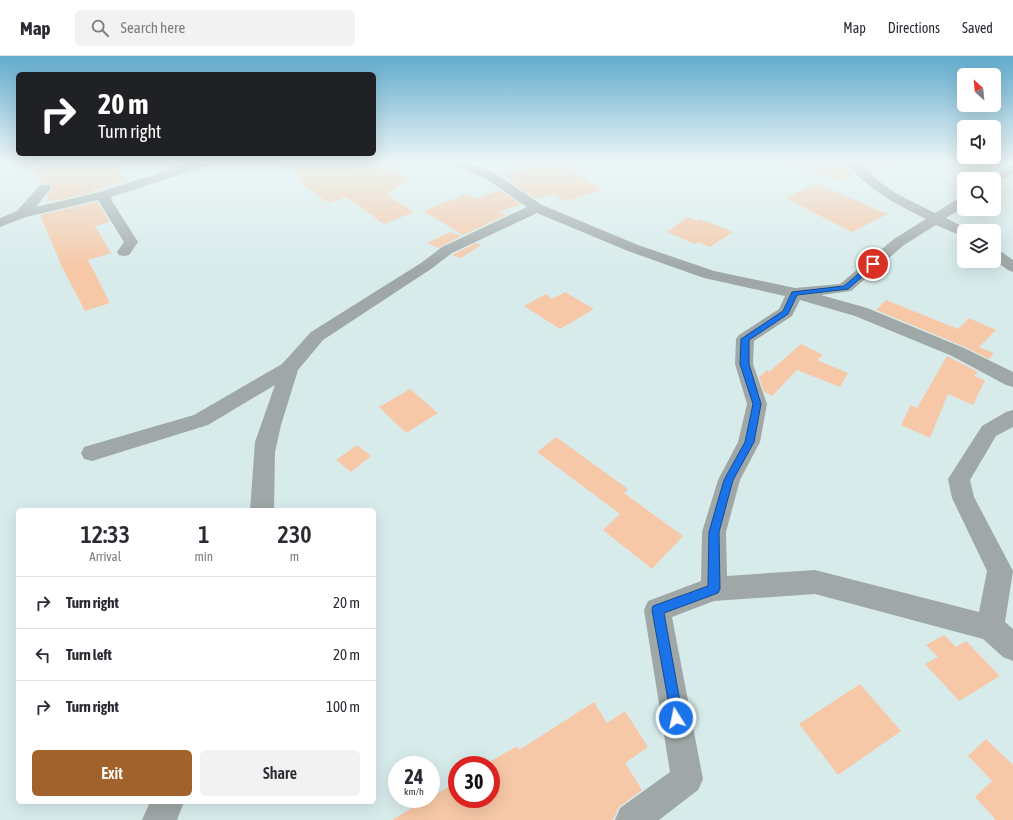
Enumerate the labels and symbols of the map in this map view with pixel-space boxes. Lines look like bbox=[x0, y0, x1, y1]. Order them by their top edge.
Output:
north arrow bbox=[957, 68, 1001, 112]
pin bbox=[856, 247, 890, 281]
position arrow bbox=[655, 697, 697, 739]
speed limit sign: 30 bbox=[448, 756, 500, 808]

